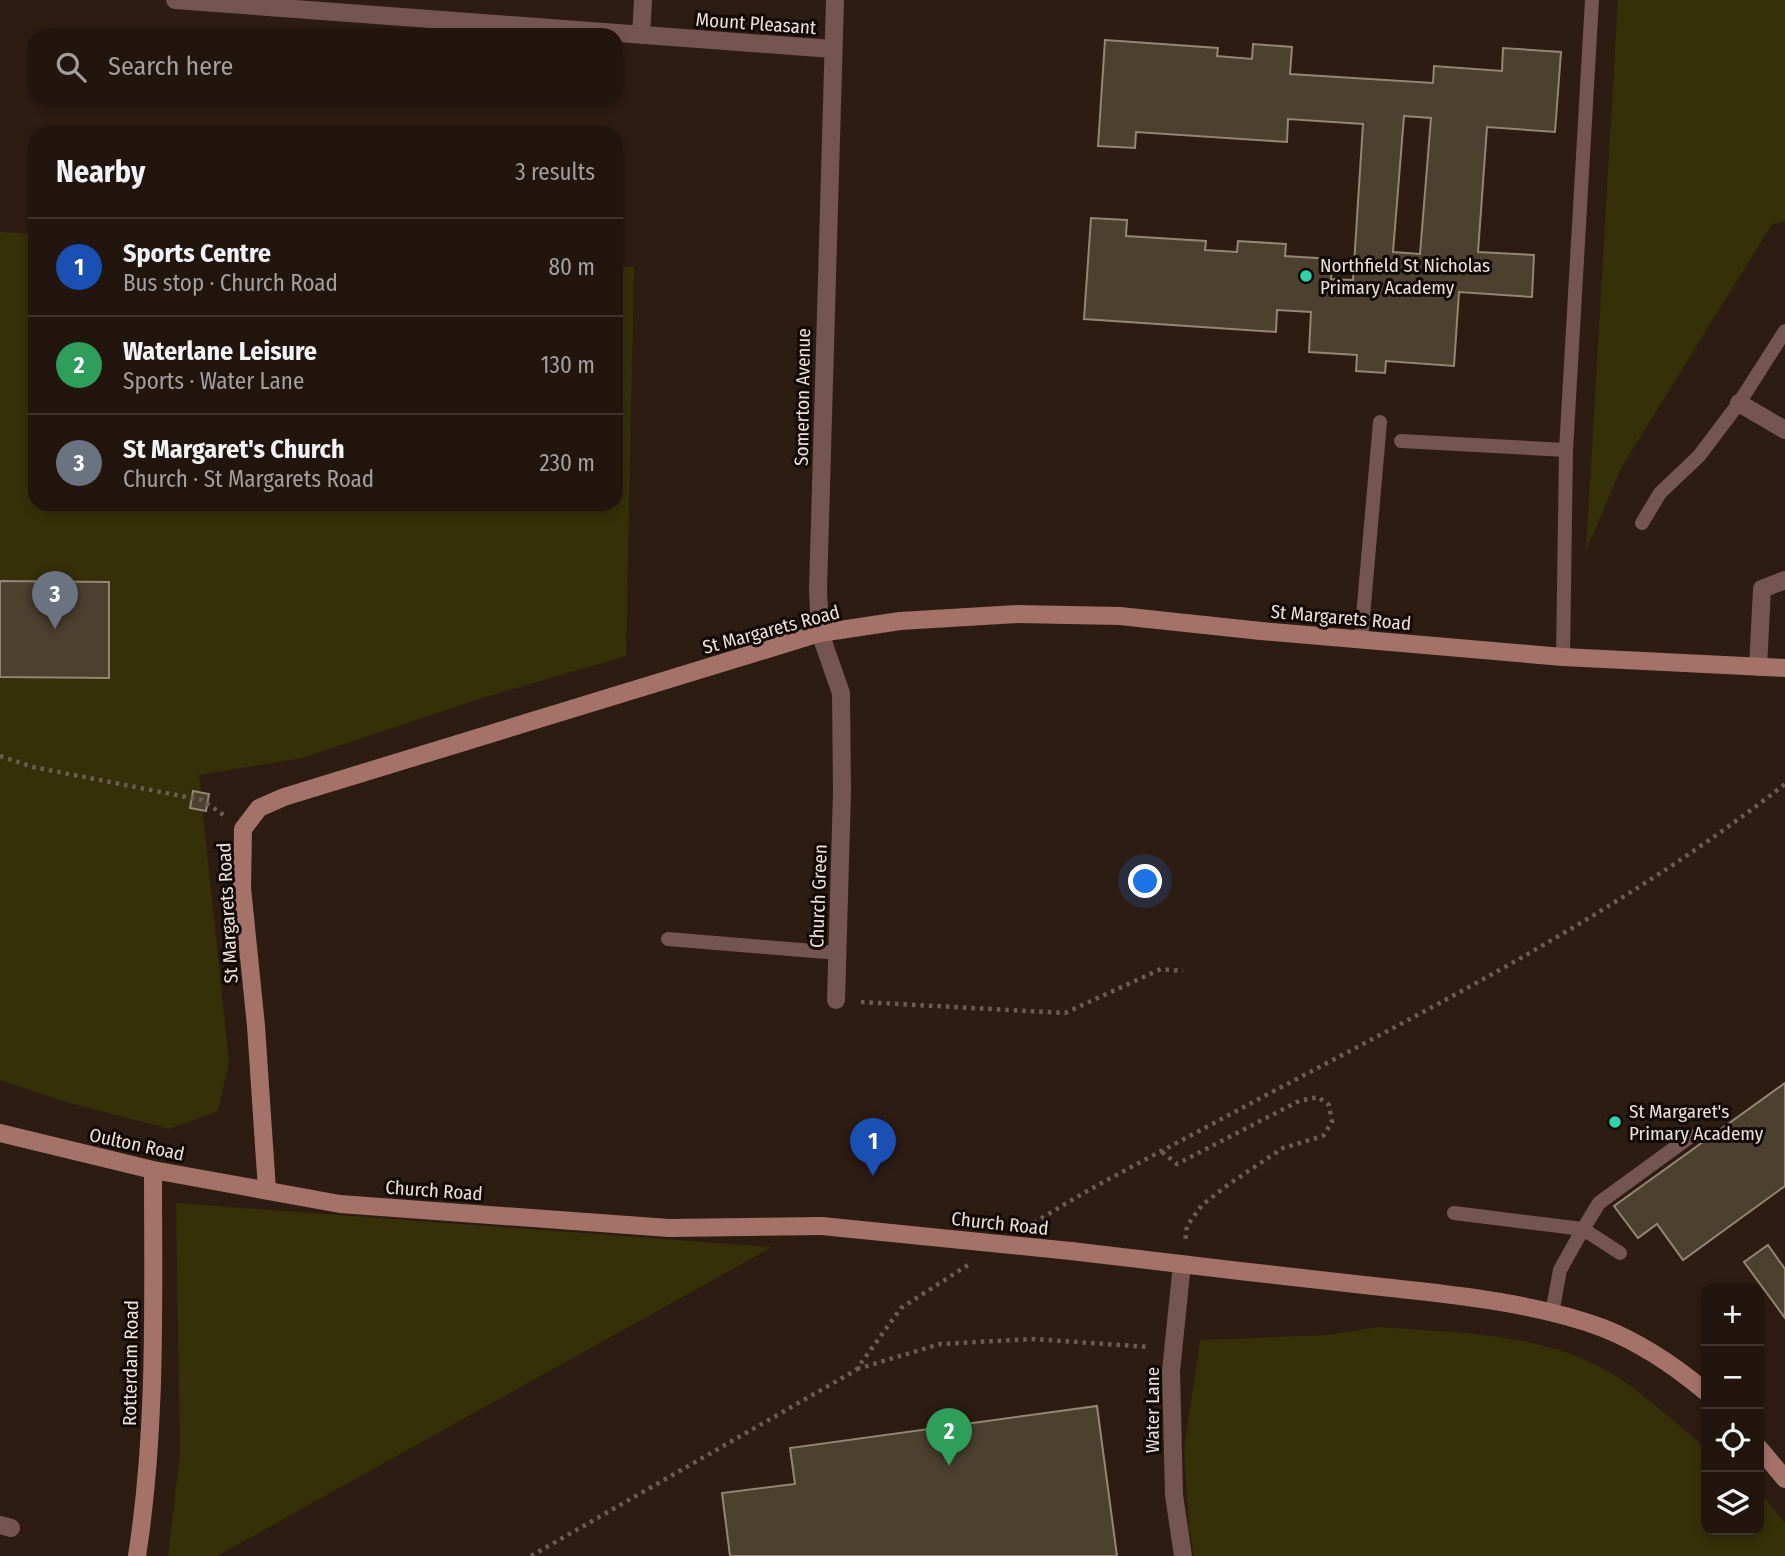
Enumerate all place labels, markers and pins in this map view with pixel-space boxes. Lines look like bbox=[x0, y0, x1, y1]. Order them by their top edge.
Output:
place label: Northfield St Nicholas Primary Academy bbox=[1320, 254, 1490, 299]
marker: Northfield St Nicholas Primary Academy bbox=[1298, 268, 1314, 284]
pin: 3 bbox=[32, 571, 78, 629]
place label: St Margaret's Primary Academy bbox=[1629, 1100, 1764, 1145]
marker: St Margaret's Primary Academy bbox=[1607, 1114, 1623, 1130]
pin: 1 bbox=[850, 1118, 896, 1176]
pin: 2 bbox=[926, 1408, 972, 1466]

